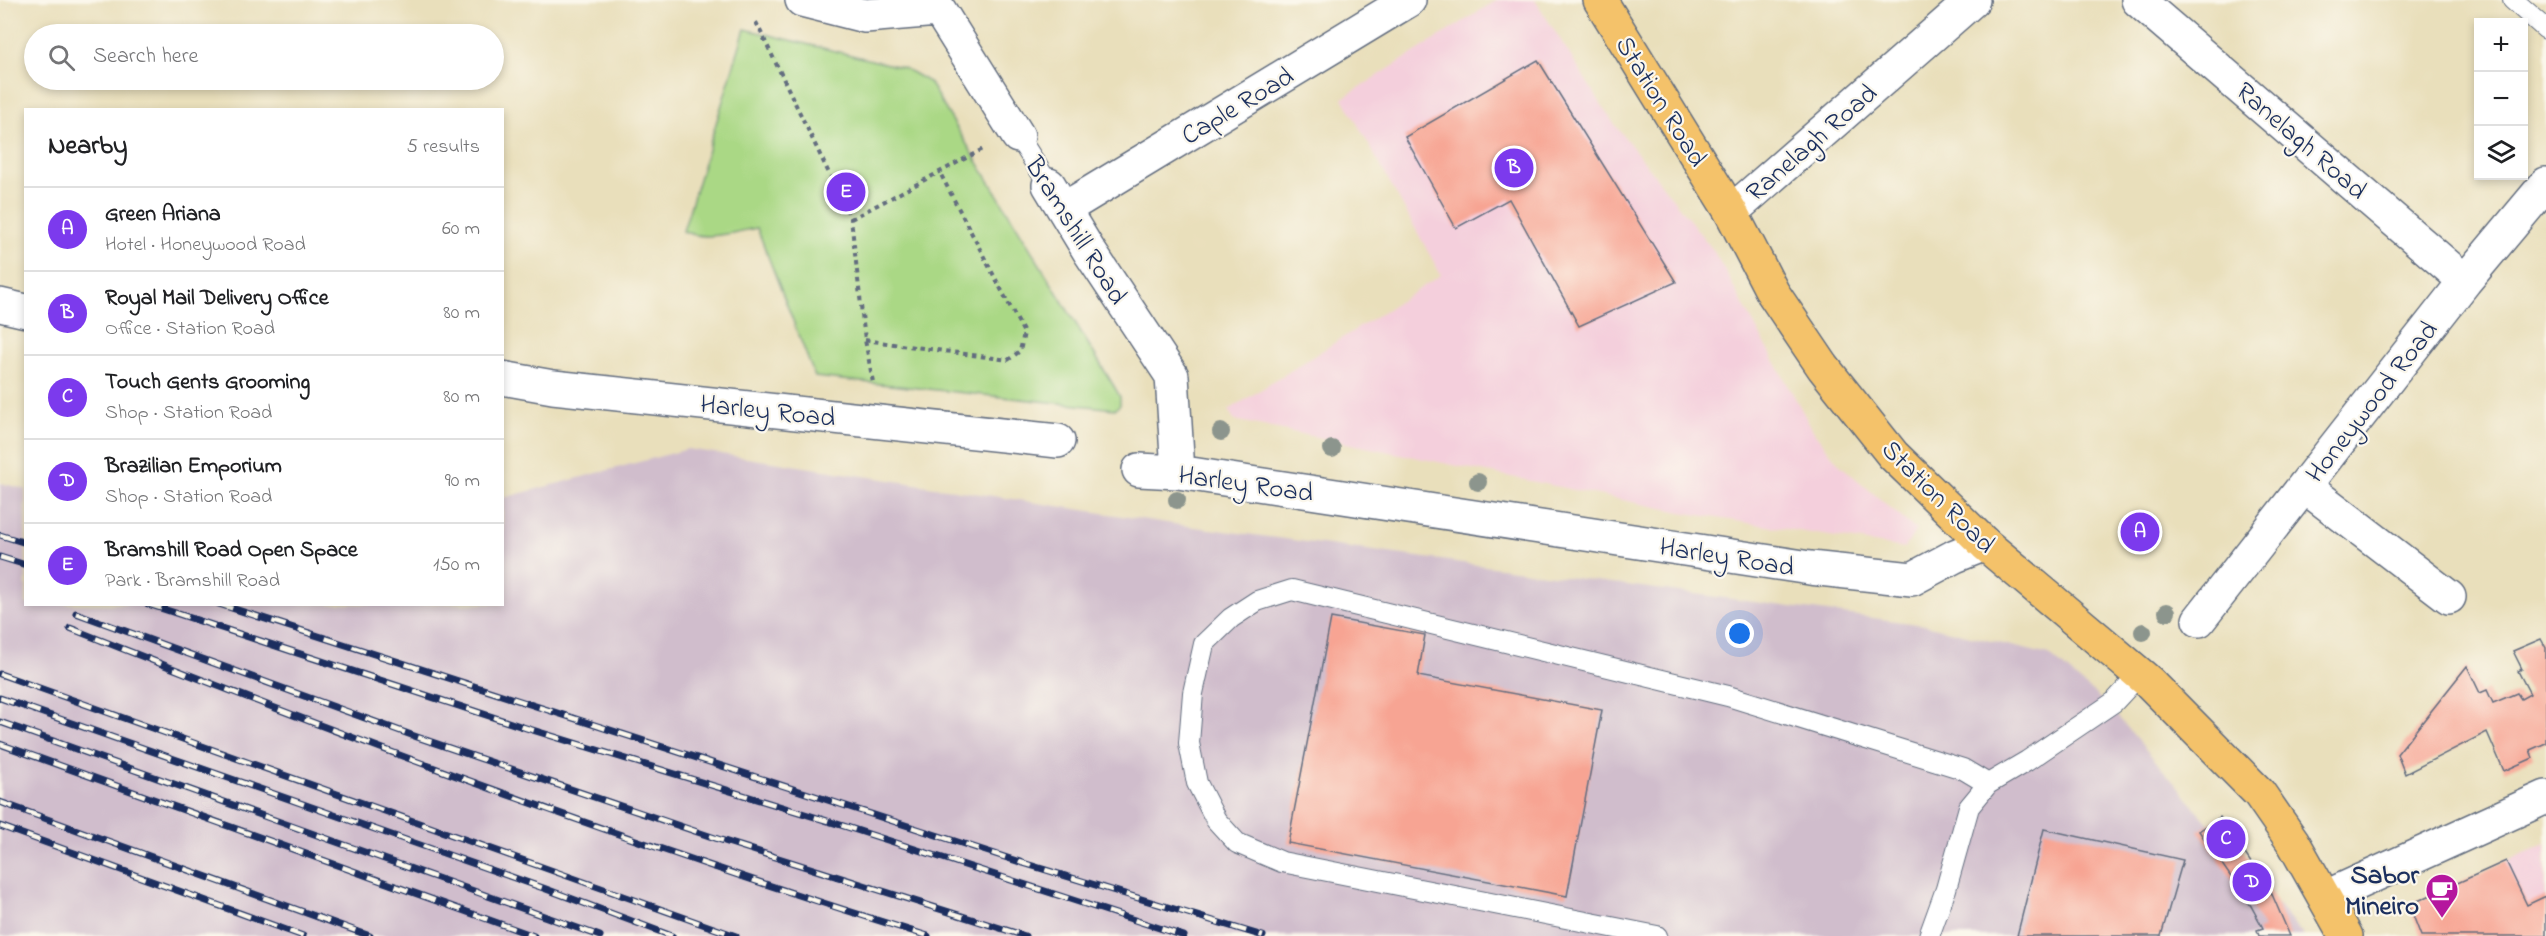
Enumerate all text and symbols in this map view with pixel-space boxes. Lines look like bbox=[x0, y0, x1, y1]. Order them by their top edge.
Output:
map controls bbox=[2474, 18, 2528, 180]
button: + bbox=[2474, 18, 2528, 72]
search box bbox=[24, 24, 504, 90]
street label: Station Road bbox=[1604, 29, 1716, 175]
icon: search bbox=[45, 41, 78, 74]
text: Search here bbox=[93, 41, 198, 73]
street label: Caple Road bbox=[1175, 58, 1302, 156]
button: − bbox=[2474, 72, 2528, 126]
street label: Ranelagh Road bbox=[2226, 74, 2375, 210]
street label: Ranelagh Road bbox=[1738, 76, 1887, 212]
button: layers bbox=[2474, 126, 2528, 180]
text: Nearby bbox=[48, 128, 127, 166]
text: 5 results bbox=[407, 133, 480, 162]
pin: B bbox=[1494, 146, 1534, 190]
street label: Bramshill Road bbox=[1013, 149, 1136, 313]
pin: E bbox=[826, 170, 866, 214]
text: Green Ariana bbox=[105, 199, 221, 231]
text: A bbox=[61, 215, 74, 244]
text: 60 m bbox=[442, 215, 480, 244]
text: Hotel · Honeywood Road bbox=[105, 231, 306, 260]
text: Royal Mail Delivery Office bbox=[105, 283, 329, 315]
text: B bbox=[61, 299, 74, 328]
text: 80 m bbox=[443, 299, 480, 328]
street label: Honeywood Road bbox=[2297, 313, 2449, 492]
text: Office · Station Road bbox=[105, 315, 275, 344]
text: Touch Gents Grooming bbox=[105, 367, 310, 399]
text: C bbox=[62, 383, 73, 412]
text: 80 m bbox=[443, 383, 480, 412]
street label: Harley Road bbox=[698, 386, 837, 439]
text: Shop · Station Road bbox=[105, 399, 272, 428]
street label: Station Road bbox=[1871, 432, 2003, 564]
text: Brazilian Emporium bbox=[105, 451, 282, 483]
street label: Harley Road bbox=[1176, 457, 1316, 514]
text: D bbox=[60, 467, 75, 496]
text: 90 m bbox=[445, 467, 480, 496]
text: Shop · Station Road bbox=[105, 483, 272, 512]
pin: A bbox=[2120, 510, 2160, 554]
street label: Harley Road bbox=[1657, 529, 1797, 588]
text: Bramshill Road Open Space bbox=[105, 535, 358, 567]
text: E bbox=[61, 551, 74, 580]
text: 150 m bbox=[433, 551, 480, 580]
text: Park · Bramshill Road bbox=[105, 567, 280, 596]
your location bbox=[1725, 619, 1754, 648]
pin: C bbox=[2206, 816, 2246, 862]
place label: Sabor Mineiro bbox=[2345, 857, 2420, 927]
pin: D bbox=[2232, 860, 2272, 904]
cafe icon: Sabor Mineiro bbox=[2424, 872, 2460, 919]

